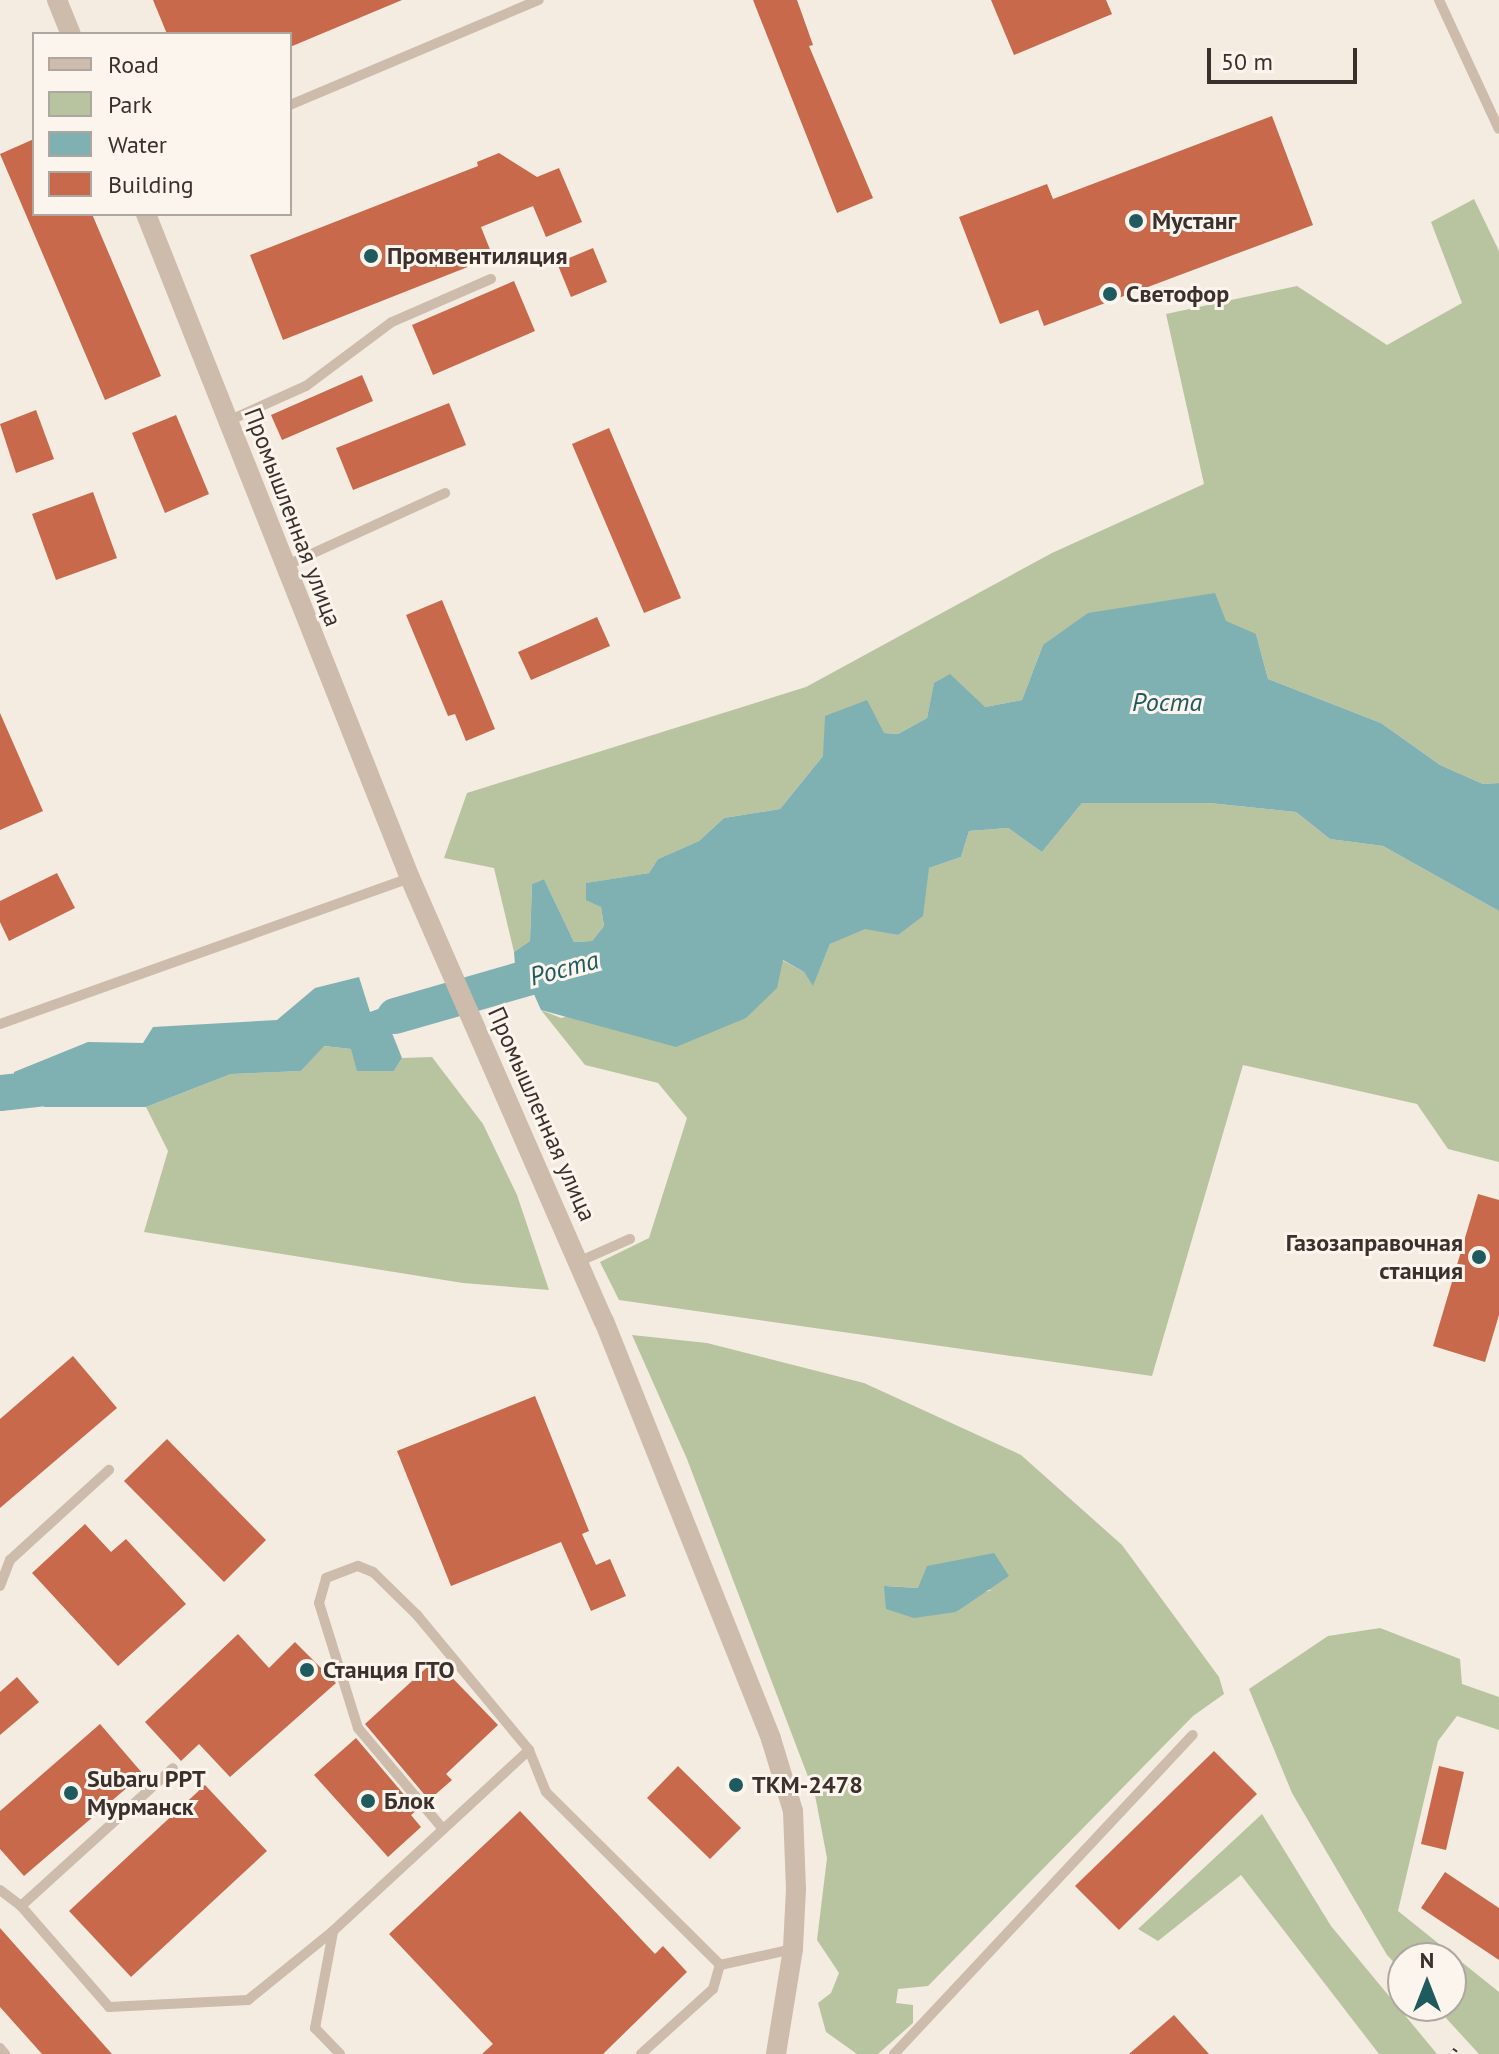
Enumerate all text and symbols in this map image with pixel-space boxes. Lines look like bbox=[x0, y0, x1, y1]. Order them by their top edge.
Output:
legend bbox=[32, 32, 292, 216]
scale bar bbox=[1211, 32, 1361, 82]
text: 50 m bbox=[1221, 46, 1273, 77]
text: Road bbox=[108, 49, 159, 80]
text: Park bbox=[108, 89, 152, 120]
text: Water bbox=[108, 129, 167, 160]
text: Building bbox=[108, 169, 194, 200]
place label: Мустанг bbox=[1152, 207, 1237, 235]
marker: Мустанг bbox=[1127, 212, 1145, 230]
place label: Промвентиляция bbox=[387, 242, 567, 270]
marker: Промвентиляция bbox=[362, 247, 380, 265]
place label: Светофор bbox=[1126, 280, 1229, 308]
marker: Светофор bbox=[1101, 285, 1119, 303]
street label: Промышленная улица bbox=[238, 404, 348, 630]
water label: Роста bbox=[1132, 686, 1202, 718]
water label: Роста bbox=[526, 944, 602, 992]
street label: Промышленная улица bbox=[482, 1002, 602, 1226]
place label: Газозаправочная станция bbox=[1286, 1229, 1463, 1285]
marker: Газозаправочная станция bbox=[1470, 1248, 1488, 1266]
place label: Станция ГТО bbox=[323, 1656, 455, 1684]
marker: Станция ГТО bbox=[298, 1661, 316, 1679]
place label: Subaru РРТ Мурманск bbox=[87, 1765, 206, 1821]
place label: ТКМ-2478 bbox=[752, 1771, 863, 1799]
marker: ТКМ-2478 bbox=[727, 1776, 745, 1794]
marker: Subaru РРТ Мурманск bbox=[62, 1784, 80, 1802]
place label: Блок bbox=[384, 1787, 435, 1815]
marker: Блок bbox=[359, 1792, 377, 1810]
north arrow bbox=[1387, 1942, 1467, 2022]
text: N bbox=[1420, 1946, 1434, 1974]

